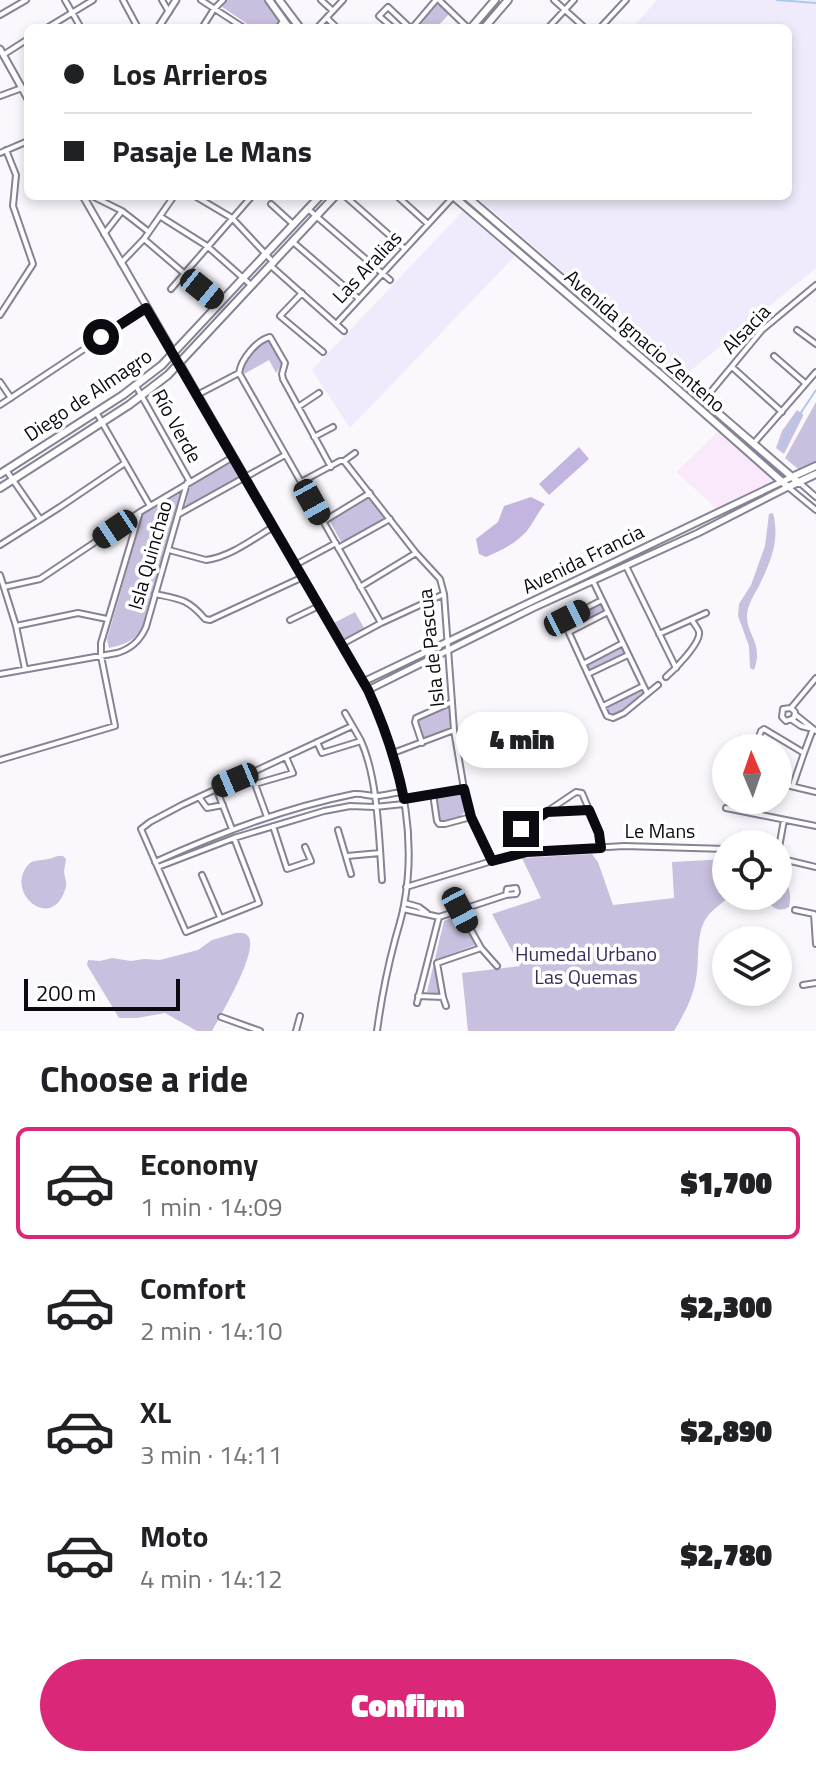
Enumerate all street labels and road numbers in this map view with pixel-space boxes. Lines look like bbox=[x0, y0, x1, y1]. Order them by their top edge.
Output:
street label: Las Aralias bbox=[324, 223, 409, 310]
street label: Avenida Ignacio Zenteno bbox=[558, 262, 733, 419]
street label: Alsacia bbox=[714, 297, 777, 361]
street label: Diego de Almagro bbox=[17, 340, 158, 449]
street label: Río Verde bbox=[144, 383, 210, 468]
street label: Isla Quinchao bbox=[119, 497, 180, 613]
street label: Avenida Francia bbox=[517, 516, 649, 601]
street label: Isla de Pascua bbox=[409, 587, 452, 709]
street label: Le Mans bbox=[625, 815, 695, 846]

